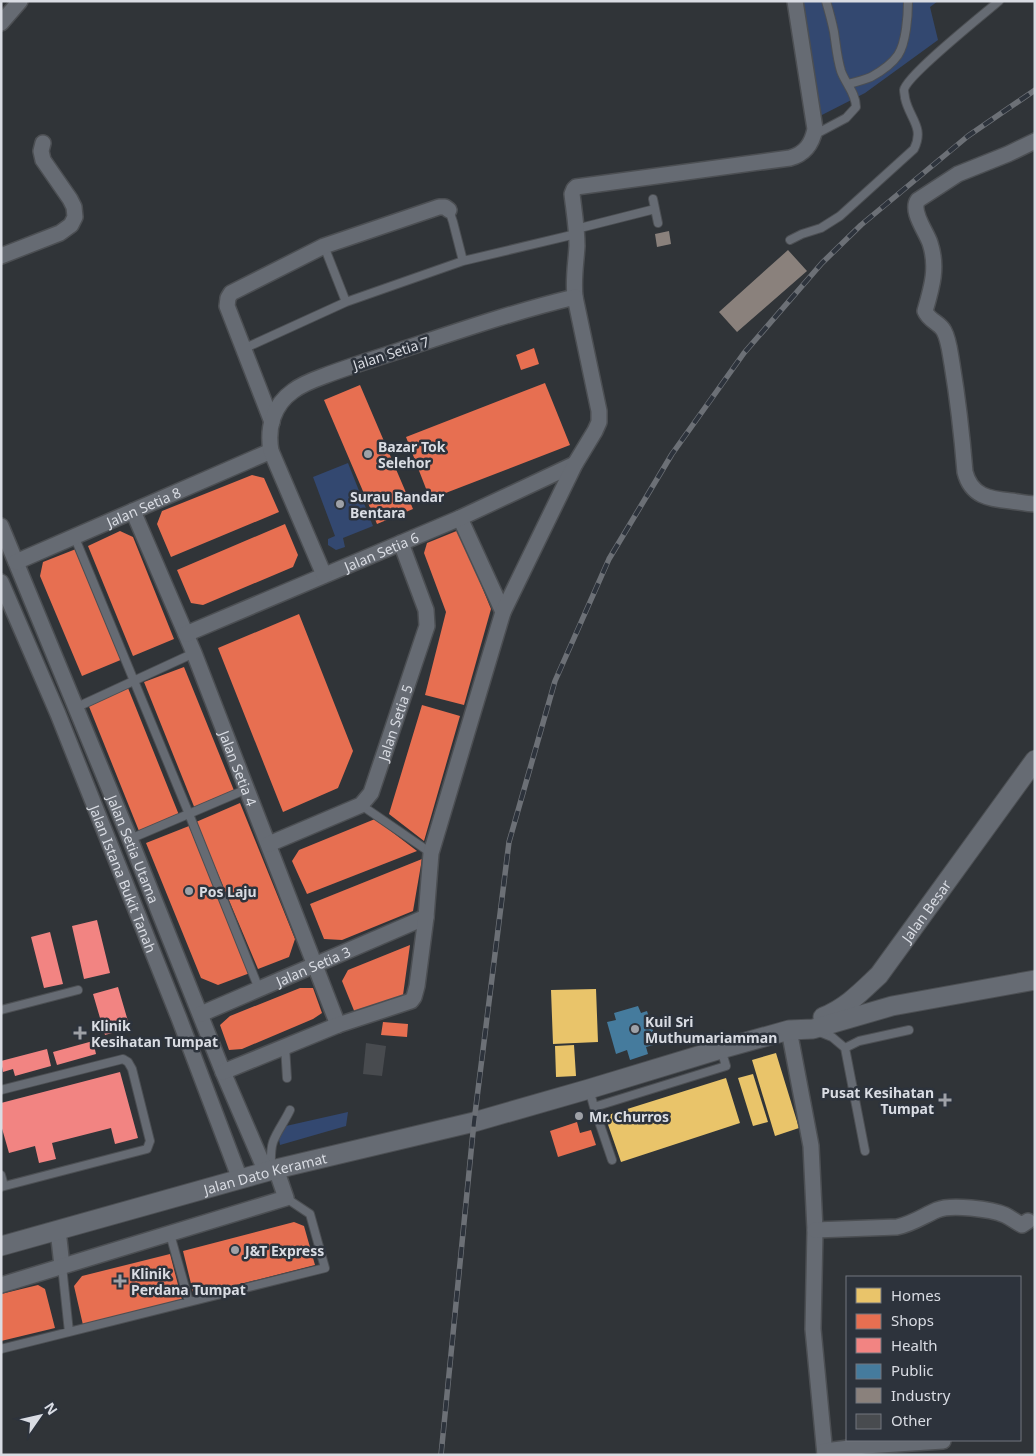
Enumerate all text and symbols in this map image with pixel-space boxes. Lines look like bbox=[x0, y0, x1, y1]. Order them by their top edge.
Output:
street label: Jalan Setia 7 bbox=[349, 332, 432, 375]
place label: Bazar Tok Selehor bbox=[378, 437, 446, 472]
marker: Bazar Tok Selehor bbox=[362, 448, 374, 460]
street label: Jalan Setia 8 bbox=[101, 482, 184, 532]
place label: Surau Bandar Bentara bbox=[350, 487, 445, 522]
marker: Surau Bandar Bentara bbox=[334, 498, 346, 510]
street label: Jalan Setia 6 bbox=[339, 527, 421, 576]
street label: Jalan Setia 5 bbox=[372, 682, 416, 765]
street label: Jalan Setia 4 bbox=[215, 726, 262, 809]
street label: Jalan Setia Utama bbox=[102, 790, 164, 906]
street label: Jalan Istana Bukit Tanah bbox=[85, 800, 161, 955]
street label: Jalan Besar bbox=[895, 875, 955, 947]
place label: Pos Laju bbox=[199, 882, 257, 901]
marker: Pos Laju bbox=[183, 885, 195, 897]
street label: Jalan Setia 3 bbox=[271, 941, 353, 991]
place label: Kuil Sri Muthumariamman bbox=[645, 1012, 777, 1047]
place label: Klinik Kesihatan Tumpat bbox=[91, 1016, 218, 1051]
marker: Kuil Sri Muthumariamman bbox=[629, 1023, 641, 1035]
marker: Klinik Kesihatan Tumpat bbox=[73, 1026, 87, 1040]
place label: Pusat Kesihatan Tumpat bbox=[821, 1083, 934, 1118]
marker: Pusat Kesihatan Tumpat bbox=[938, 1093, 952, 1107]
place label: Mr. Churros bbox=[589, 1107, 669, 1126]
marker: Mr. Churros bbox=[573, 1110, 585, 1122]
street label: Jalan Dato Keramat bbox=[199, 1148, 329, 1199]
place label: J&T Express bbox=[243, 1241, 324, 1260]
marker: J&T Express bbox=[229, 1244, 241, 1256]
place label: Klinik Perdana Tumpat bbox=[131, 1264, 246, 1299]
marker: Klinik Perdana Tumpat bbox=[113, 1274, 127, 1288]
legend bbox=[846, 1276, 1021, 1441]
text: Homes bbox=[891, 1285, 941, 1305]
text: Shops bbox=[891, 1310, 934, 1330]
text: Health bbox=[891, 1335, 938, 1355]
text: Public bbox=[891, 1360, 934, 1380]
text: Industry bbox=[891, 1385, 951, 1405]
north arrow bbox=[15, 1391, 65, 1441]
text: N bbox=[40, 1398, 62, 1418]
text: Other bbox=[891, 1410, 932, 1430]

